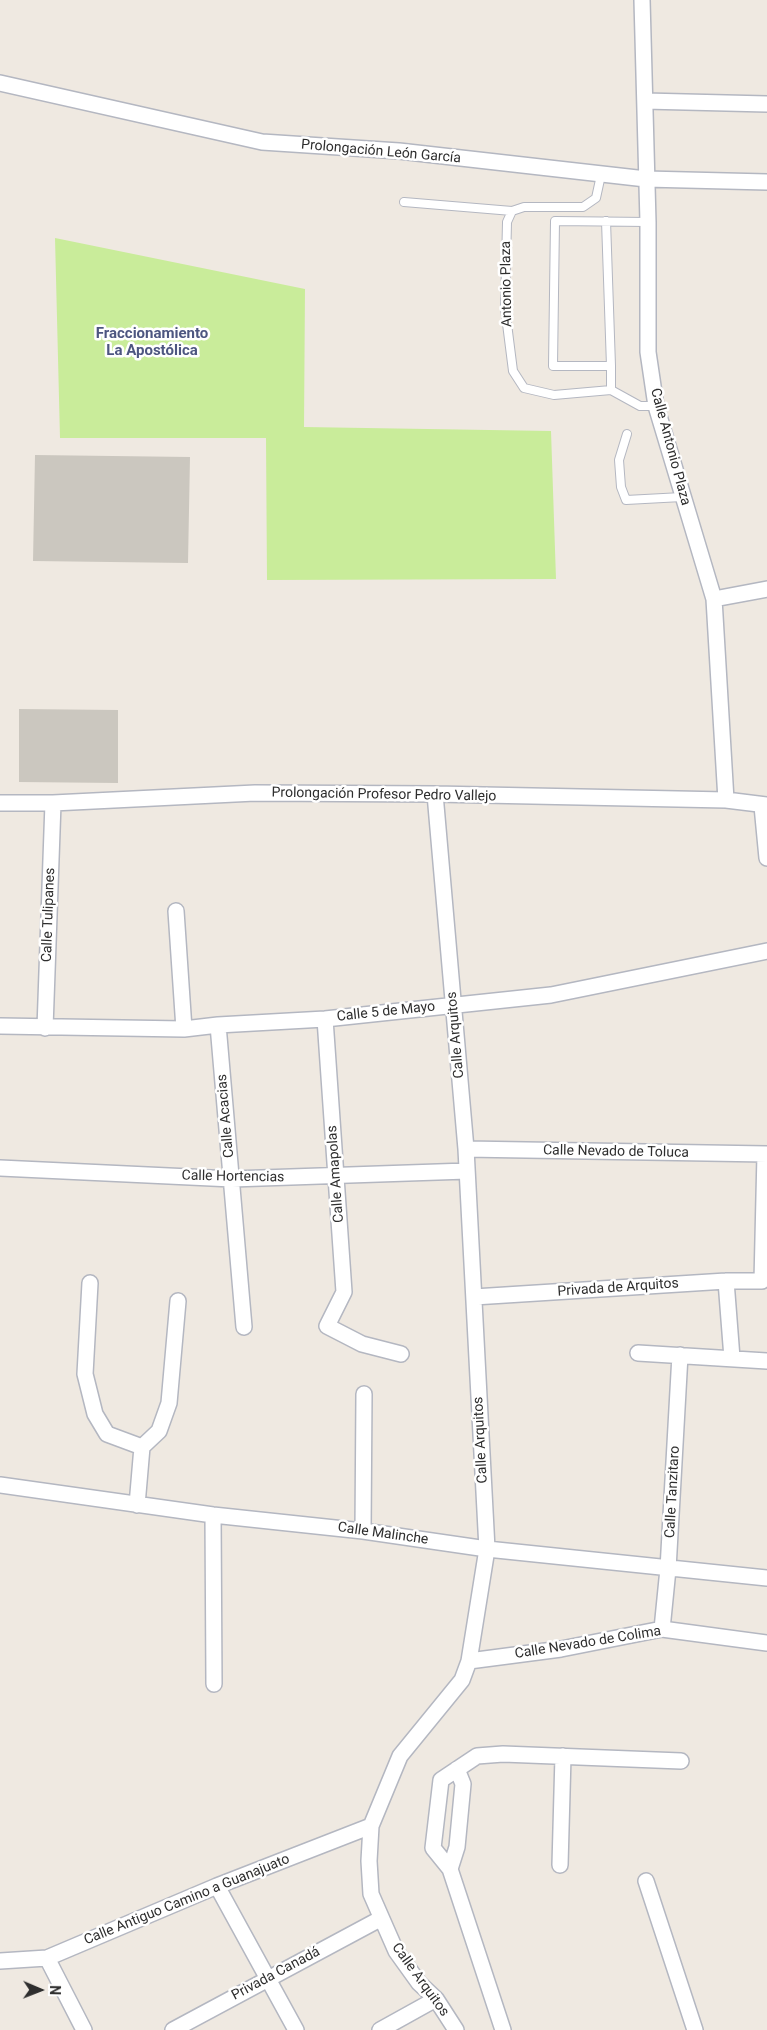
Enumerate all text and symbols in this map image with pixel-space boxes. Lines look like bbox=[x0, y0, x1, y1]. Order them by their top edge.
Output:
street label: Prolongación León García bbox=[300, 137, 462, 167]
street label: Antonio Plaza bbox=[498, 241, 516, 327]
district label: Fraccionamiento La Apostólica bbox=[96, 325, 208, 360]
street label: Calle Antonio Plaza bbox=[646, 387, 694, 507]
street label: Prolongación Profesor Pedro Vallejo bbox=[271, 785, 497, 805]
street label: Calle Tulipanes bbox=[39, 867, 59, 963]
street label: Calle Arquitos bbox=[444, 991, 468, 1079]
street label: Calle 5 de Mayo bbox=[336, 998, 436, 1026]
street label: Calle Acacias bbox=[214, 1073, 238, 1159]
street label: Calle Amapolas bbox=[324, 1125, 348, 1223]
street label: Calle Nevado de Toluca bbox=[543, 1142, 689, 1162]
street label: Calle Hortencias bbox=[181, 1168, 285, 1186]
street label: Privada de Arquitos bbox=[557, 1275, 679, 1301]
street label: Calle Arquitos bbox=[470, 1396, 492, 1484]
street label: Calle Tanzitaro bbox=[662, 1445, 684, 1539]
street label: Calle Malinche bbox=[337, 1519, 429, 1549]
street label: Calle Nevado de Colima bbox=[514, 1623, 662, 1663]
street label: Calle Antiguo Camino a Guanajuato bbox=[82, 1851, 292, 1949]
street label: Calle Arquitos bbox=[388, 1940, 452, 2020]
street label: Privada Canadá bbox=[229, 1944, 323, 2004]
north arrow bbox=[15, 1965, 65, 2015]
text: N bbox=[47, 1985, 63, 1995]

